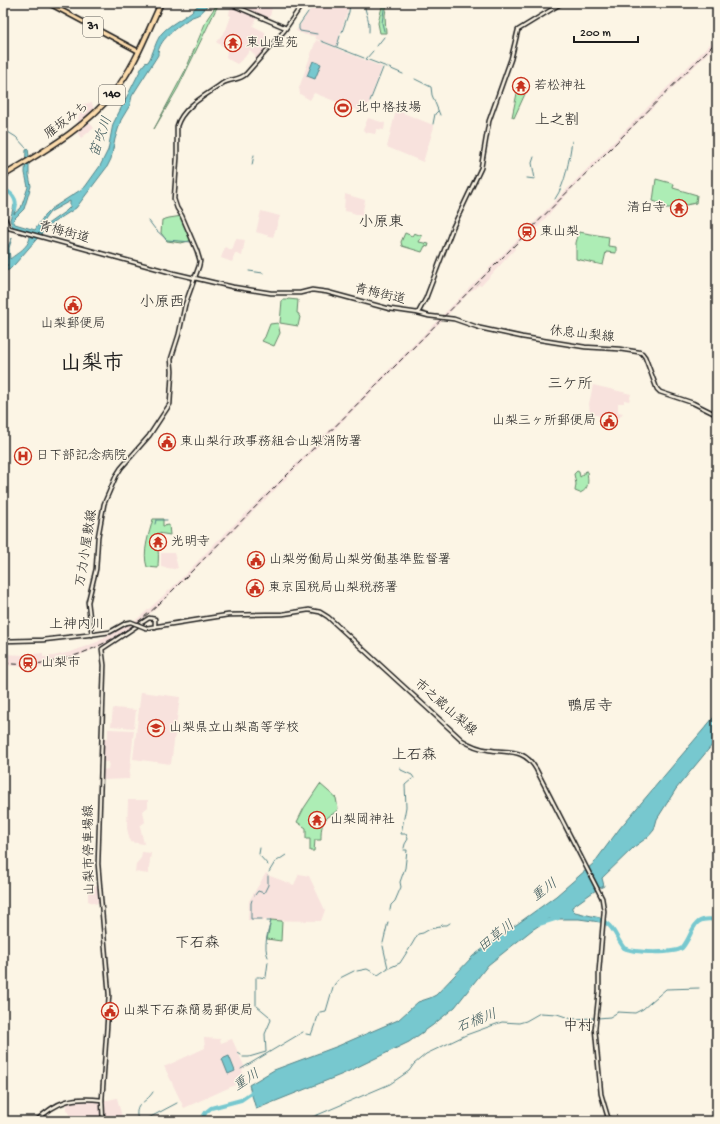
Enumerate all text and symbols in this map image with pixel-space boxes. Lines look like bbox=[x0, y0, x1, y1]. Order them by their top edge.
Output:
road number: 31 bbox=[83, 17, 103, 37]
scale bar bbox=[574, 18, 638, 44]
text: 200 m bbox=[580, 27, 611, 41]
temple icon: 東山聖苑 bbox=[223, 33, 243, 53]
place label: 東山聖苑 bbox=[246, 35, 298, 51]
temple icon: 若松神社 bbox=[511, 76, 531, 96]
place label: 若松神社 bbox=[534, 79, 586, 94]
road number: 140 bbox=[99, 85, 125, 105]
sports icon: 北中格技場 bbox=[333, 98, 353, 118]
street label: 雁坂みち bbox=[42, 100, 92, 142]
place label: 北中格技場 bbox=[356, 100, 421, 116]
district label: 上之割 bbox=[534, 111, 580, 130]
water label: 笛吹川 bbox=[86, 114, 117, 160]
temple icon: 清白寺 bbox=[669, 198, 689, 218]
place label: 清白寺 bbox=[627, 201, 666, 216]
district label: 小原東 bbox=[358, 213, 404, 232]
street label: 青梅街道 bbox=[37, 218, 91, 247]
station icon: 東山梨 bbox=[517, 222, 537, 242]
place label: 東山梨 bbox=[540, 225, 579, 240]
street label: 青梅街道 bbox=[353, 281, 407, 308]
district label: 小原西 bbox=[139, 294, 185, 312]
public building icon: 山梨郵便局 bbox=[63, 295, 83, 315]
place label: 山梨郵便局 bbox=[40, 316, 106, 332]
street label: 休息山梨線 bbox=[549, 324, 616, 346]
district label: 山梨市 bbox=[61, 351, 124, 378]
district label: 三ケ所 bbox=[547, 376, 593, 394]
public building icon: 山梨三ヶ所郵便局 bbox=[599, 411, 619, 431]
place label: 山梨三ヶ所郵便局 bbox=[492, 413, 596, 429]
public building icon: 東山梨行政事務組合山梨消防署 bbox=[157, 432, 177, 452]
place label: 東山梨行政事務組合山梨消防署 bbox=[180, 434, 362, 450]
hospital icon: 日下部記念病院 bbox=[13, 446, 33, 466]
place label: 日下部記念病院 bbox=[36, 448, 127, 464]
street label: 万力小屋敷線 bbox=[73, 507, 101, 588]
temple icon: 光明寺 bbox=[148, 532, 168, 552]
place label: 光明寺 bbox=[171, 535, 210, 550]
public building icon: 山梨労働局山梨労働基準監督署 bbox=[246, 550, 266, 570]
place label: 山梨労働局山梨労働基準監督署 bbox=[269, 552, 451, 568]
public building icon: 東京国税局山梨税務署 bbox=[245, 578, 265, 598]
place label: 東京国税局山梨税務署 bbox=[268, 580, 398, 596]
district label: 上神内川 bbox=[49, 617, 105, 634]
station icon: 山梨市 bbox=[18, 653, 38, 673]
place label: 山梨市 bbox=[41, 656, 80, 671]
street label: 市之蔵山梨線 bbox=[411, 677, 480, 740]
district label: 鴨居寺 bbox=[567, 697, 613, 716]
school or university icon: 山梨県立山梨高等学校 bbox=[146, 718, 166, 738]
place label: 山梨県立山梨高等学校 bbox=[169, 720, 299, 736]
district label: 上石森 bbox=[391, 746, 437, 765]
street label: 山梨市停車場線 bbox=[81, 803, 98, 896]
temple icon: 山梨岡神社 bbox=[307, 810, 327, 830]
place label: 山梨岡神社 bbox=[330, 812, 395, 828]
water label: 重川 bbox=[529, 876, 561, 906]
water label: 田草川 bbox=[475, 917, 519, 957]
district label: 下石森 bbox=[174, 934, 220, 953]
public building icon: 山梨下石森簡易郵便局 bbox=[100, 1001, 120, 1021]
place label: 山梨下石森簡易郵便局 bbox=[123, 1003, 253, 1019]
water label: 石橋川 bbox=[454, 1007, 500, 1037]
district label: 中村 bbox=[563, 1017, 593, 1036]
water label: 重川 bbox=[231, 1066, 263, 1096]

